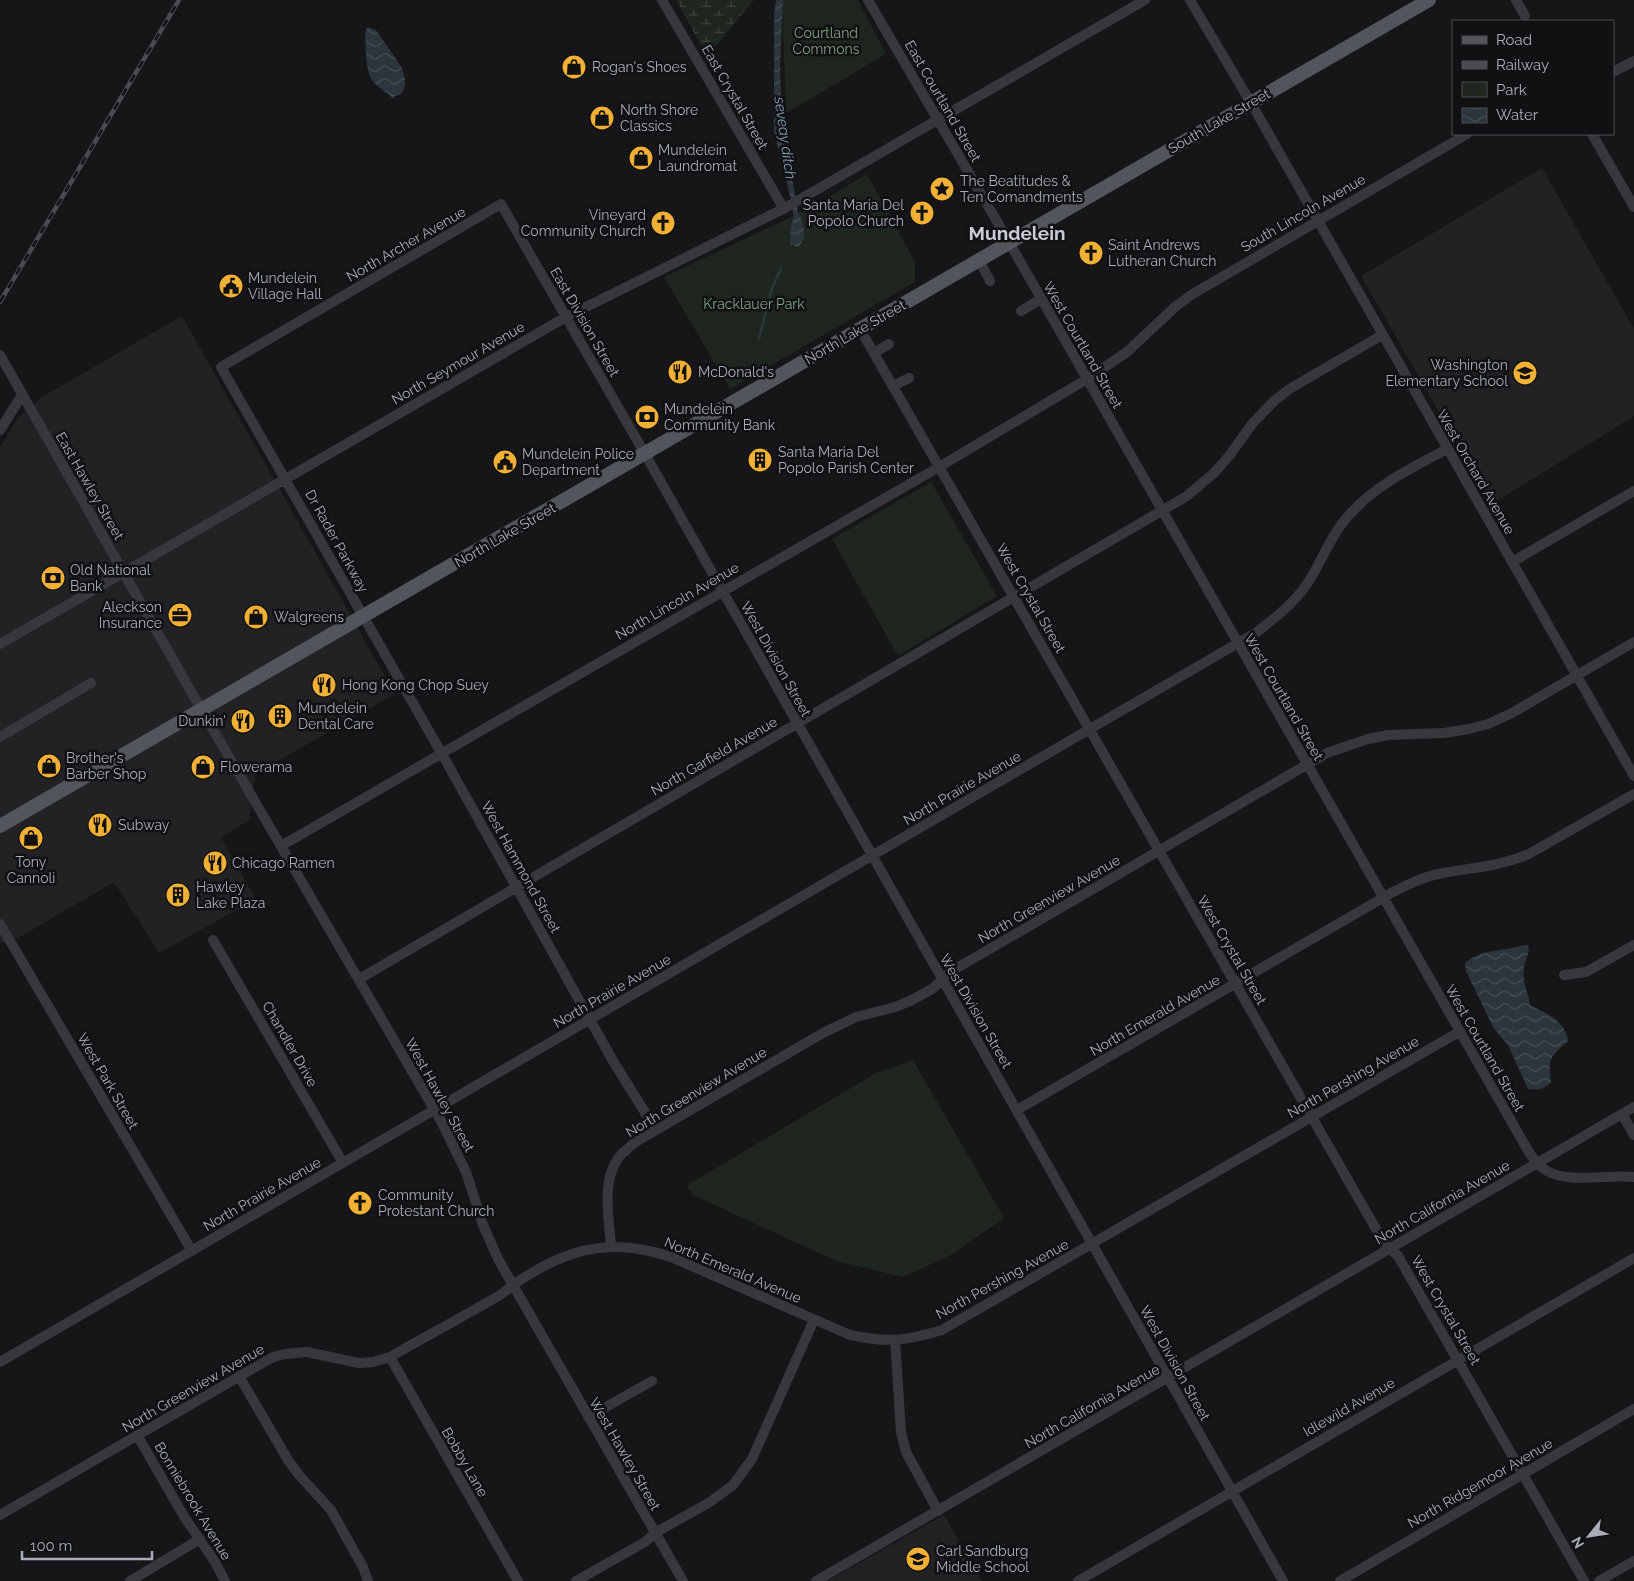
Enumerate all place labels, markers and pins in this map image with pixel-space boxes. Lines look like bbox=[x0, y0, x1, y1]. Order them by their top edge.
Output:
shop icon: Rogan's Shoes bbox=[561, 54, 587, 80]
place label: Rogan's Shoes bbox=[592, 59, 687, 75]
place label: North Shore Classics bbox=[620, 102, 698, 134]
shop icon: North Shore Classics bbox=[589, 105, 615, 131]
place label: Mundelein Laundromat bbox=[658, 142, 737, 174]
shop icon: Mundelein Laundromat bbox=[628, 145, 654, 171]
place label: The Beatitudes & Ten Comandments bbox=[960, 173, 1083, 205]
place icon: The Beatitudes & Ten Comandments bbox=[929, 176, 955, 202]
place label: Santa Maria Del Popolo Church bbox=[803, 197, 904, 229]
church icon: Santa Maria Del Popolo Church bbox=[909, 200, 935, 226]
place label: Vineyard Community Church bbox=[521, 207, 646, 239]
church icon: Vineyard Community Church bbox=[650, 210, 676, 236]
place label: Saint Andrews Lutheran Church bbox=[1108, 237, 1216, 269]
church icon: Saint Andrews Lutheran Church bbox=[1078, 240, 1104, 266]
place label: Mundelein Village Hall bbox=[248, 270, 322, 302]
public building icon: Mundelein Village Hall bbox=[218, 273, 244, 299]
place label: Washington Elementary School bbox=[1385, 357, 1508, 389]
restaurant icon: McDonald's bbox=[667, 359, 693, 385]
school or university icon: Washington Elementary School bbox=[1512, 360, 1538, 386]
place label: McDonald's bbox=[698, 364, 774, 380]
place label: Mundelein Community Bank bbox=[664, 401, 776, 433]
bank icon: Mundelein Community Bank bbox=[634, 404, 660, 430]
place label: Santa Maria Del Popolo Parish Center bbox=[778, 444, 914, 476]
place label: Mundelein Police Department bbox=[522, 446, 634, 478]
building icon: Santa Maria Del Popolo Parish Center bbox=[747, 447, 773, 473]
public building icon: Mundelein Police Department bbox=[492, 449, 518, 475]
place label: Old National Bank bbox=[70, 562, 151, 594]
bank icon: Old National Bank bbox=[40, 565, 66, 591]
place label: Aleckson Insurance bbox=[99, 599, 162, 631]
office icon: Aleckson Insurance bbox=[167, 602, 193, 628]
shop icon: Walgreens bbox=[243, 604, 269, 630]
place label: Walgreens bbox=[274, 609, 344, 625]
restaurant icon: Hong Kong Chop Suey bbox=[311, 672, 337, 698]
place label: Hong Kong Chop Suey bbox=[342, 677, 489, 693]
place label: Mundelein Dental Care bbox=[298, 700, 374, 732]
building icon: Mundelein Dental Care bbox=[267, 703, 293, 729]
restaurant icon: Dunkin' bbox=[230, 708, 256, 734]
place label: Dunkin' bbox=[178, 713, 226, 729]
place label: Brother's Barber Shop bbox=[66, 750, 147, 782]
shop icon: Brother's Barber Shop bbox=[36, 753, 62, 779]
shop icon: Flowerama bbox=[190, 754, 216, 780]
place label: Flowerama bbox=[220, 759, 292, 775]
restaurant icon: Subway bbox=[87, 812, 113, 838]
place label: Subway bbox=[118, 817, 170, 833]
shop icon: Tony Cannoli bbox=[18, 825, 44, 851]
restaurant icon: Chicago Ramen bbox=[202, 850, 228, 876]
place label: Tony Cannoli bbox=[7, 854, 55, 886]
place label: Chicago Ramen bbox=[232, 855, 335, 871]
place label: Hawley Lake Plaza bbox=[196, 879, 265, 911]
building icon: Hawley Lake Plaza bbox=[165, 882, 191, 908]
place label: Community Protestant Church bbox=[378, 1187, 494, 1219]
church icon: Community Protestant Church bbox=[347, 1190, 373, 1216]
place label: Carl Sandburg Middle School bbox=[936, 1543, 1029, 1575]
school or university icon: Carl Sandburg Middle School bbox=[905, 1546, 931, 1572]

